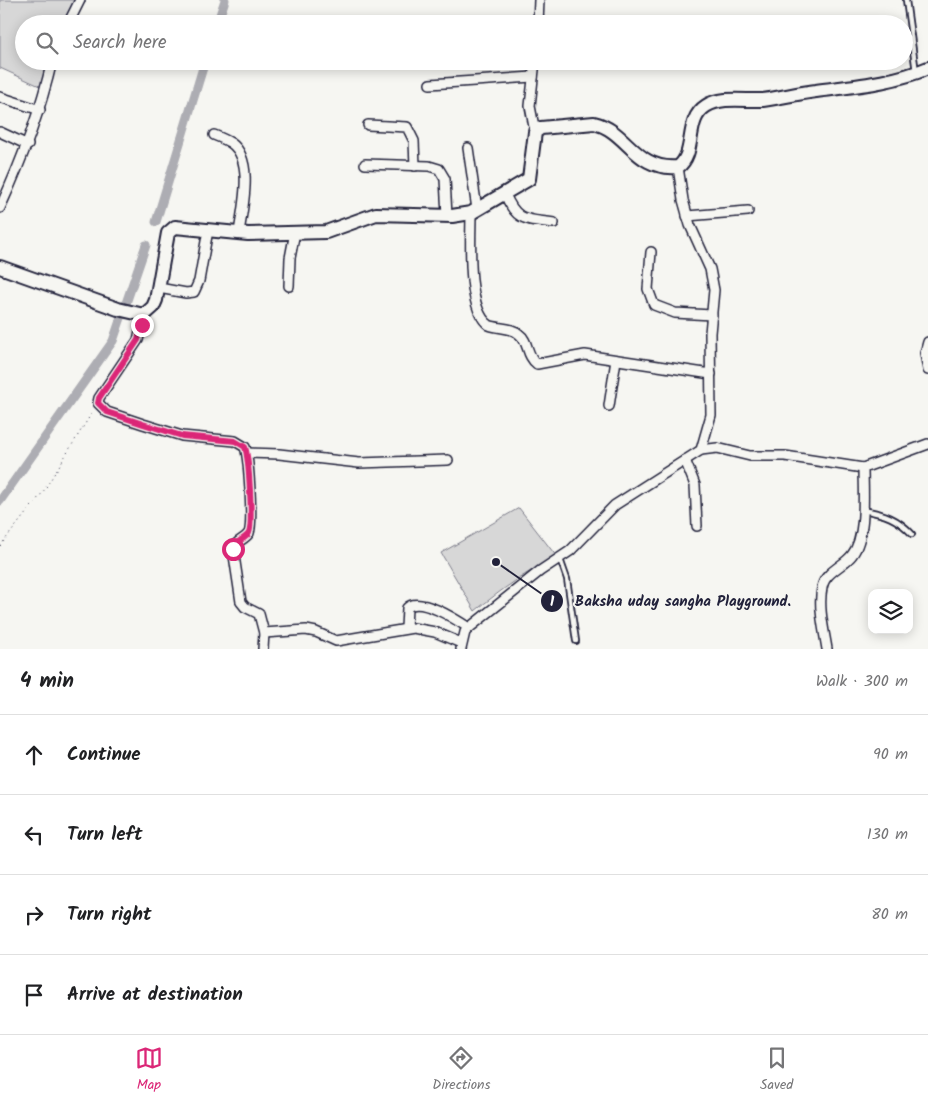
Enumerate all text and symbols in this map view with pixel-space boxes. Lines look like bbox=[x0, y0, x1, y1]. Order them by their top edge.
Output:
search box bbox=[15, 15, 913, 70]
text: Search here bbox=[73, 28, 167, 58]
icon: search bbox=[33, 29, 61, 57]
route end bbox=[131, 314, 154, 337]
route start bbox=[222, 538, 245, 561]
callout: Baksha uday sangha Playground. bbox=[540, 586, 801, 616]
map controls bbox=[868, 589, 913, 634]
button: layers bbox=[868, 589, 913, 634]
text: 1 bbox=[550, 590, 555, 614]
text: Baksha uday sangha Playground. bbox=[575, 590, 791, 614]
text: 4 min bbox=[20, 665, 74, 698]
text: Walk · 300 m bbox=[816, 669, 908, 694]
text: Continue bbox=[67, 740, 140, 770]
icon: ahead bbox=[20, 741, 48, 769]
text: 90 m bbox=[873, 742, 908, 767]
text: Turn left bbox=[67, 820, 142, 850]
icon: left bbox=[20, 821, 48, 849]
text: 130 m bbox=[867, 822, 908, 847]
text: Turn right bbox=[67, 900, 152, 930]
icon: right bbox=[20, 901, 48, 929]
text: 80 m bbox=[871, 902, 908, 927]
text: Arrive at destination bbox=[67, 980, 243, 1010]
icon: arrive bbox=[20, 981, 48, 1009]
tab: Map bbox=[135, 1044, 163, 1096]
tab: Directions bbox=[432, 1044, 490, 1096]
tab: Saved bbox=[760, 1044, 793, 1096]

